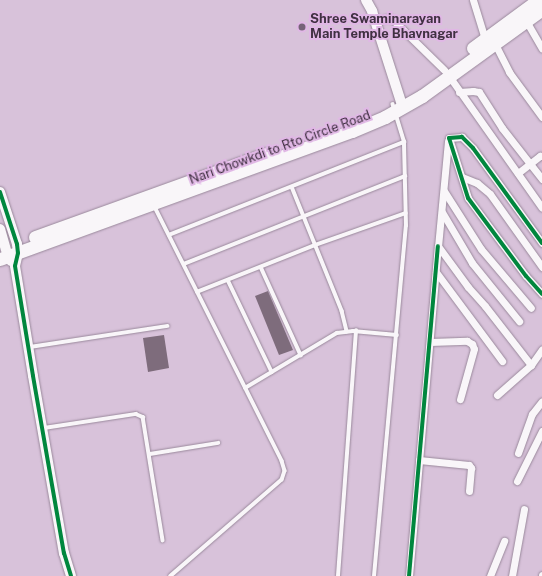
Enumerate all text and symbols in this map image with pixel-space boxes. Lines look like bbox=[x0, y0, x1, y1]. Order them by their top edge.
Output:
place label: Shree Swaminarayan Main Temple Bhavnagar bbox=[310, 12, 458, 43]
marker: Shree Swaminarayan Main Temple Bhavnagar bbox=[297, 22, 307, 32]
street label: Nari Chowkdi to Rto Circle Road bbox=[187, 108, 373, 188]

